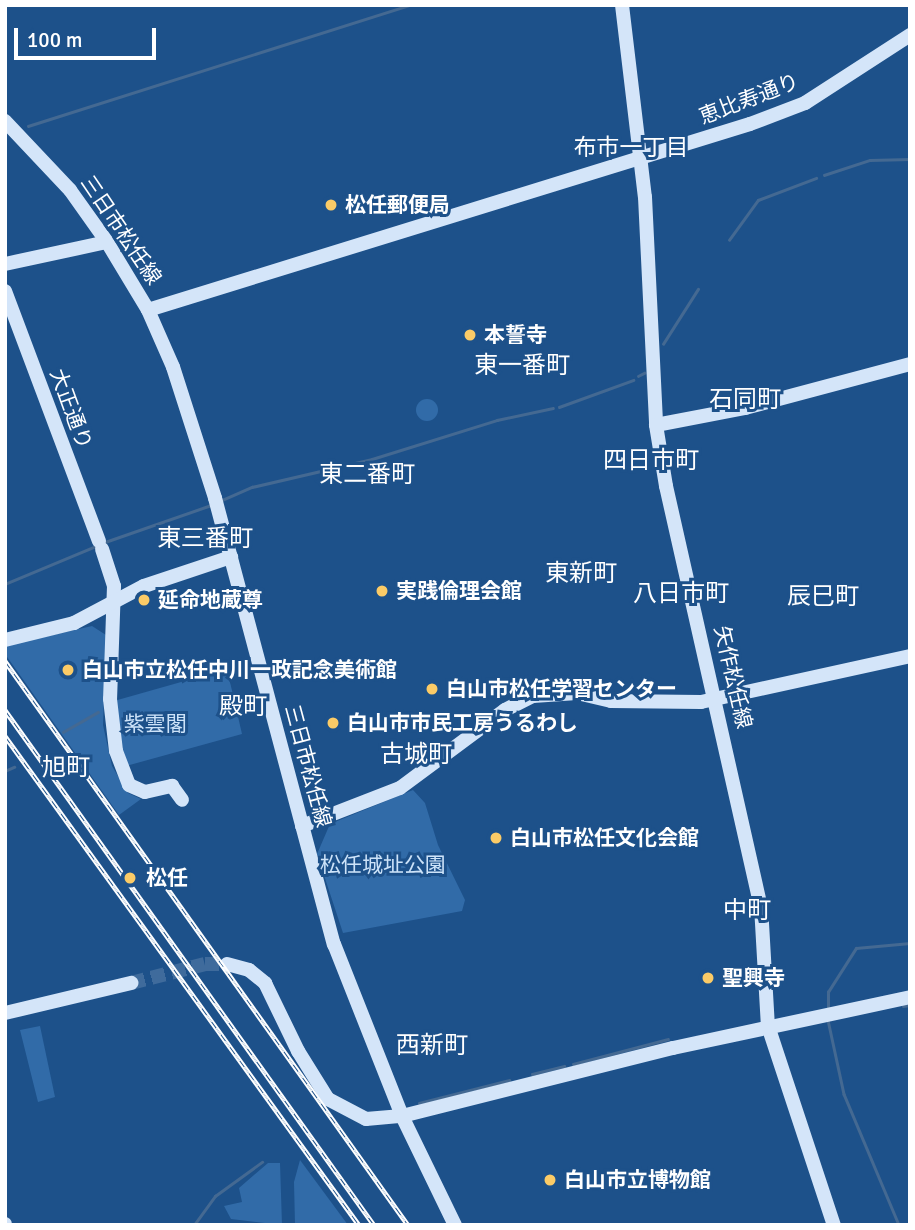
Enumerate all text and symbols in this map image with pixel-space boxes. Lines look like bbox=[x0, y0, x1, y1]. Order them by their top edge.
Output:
scale bar bbox=[18, 14, 159, 58]
text: 100 m bbox=[27, 27, 82, 53]
street label: 恵比寿通り bbox=[695, 68, 803, 130]
district label: 布市一丁目 bbox=[574, 134, 688, 162]
street label: 三日市松任線 bbox=[75, 171, 167, 289]
place label: 松任郵便局 bbox=[345, 192, 450, 218]
marker: 松任郵便局 bbox=[323, 197, 339, 213]
place label: 本誓寺 bbox=[484, 322, 547, 348]
marker: 本誓寺 bbox=[462, 327, 478, 343]
district label: 東一番町 bbox=[474, 352, 570, 380]
street label: 大正通り bbox=[45, 365, 97, 453]
district label: 石同町 bbox=[709, 386, 781, 414]
district label: 四日市町 bbox=[603, 447, 699, 475]
district label: 東二番町 bbox=[319, 461, 415, 489]
district label: 東三番町 bbox=[157, 525, 253, 553]
district label: 東新町 bbox=[545, 560, 617, 588]
place label: 実践倫理会館 bbox=[396, 578, 522, 604]
district label: 八日市町 bbox=[633, 580, 729, 608]
marker: 実践倫理会館 bbox=[374, 583, 390, 599]
district label: 辰巳町 bbox=[787, 583, 859, 611]
place label: 延命地蔵尊 bbox=[158, 587, 263, 613]
marker: 延命地蔵尊 bbox=[136, 592, 152, 608]
street label: 矢作松任線 bbox=[709, 623, 757, 731]
place label: 白山市立松任中川一政記念美術館 bbox=[82, 657, 397, 683]
marker: 白山市立松任中川一政記念美術館 bbox=[60, 662, 76, 678]
place label: 白山市松任学習センター bbox=[446, 676, 677, 702]
marker: 白山市松任学習センター bbox=[424, 681, 440, 697]
district label: 殿町 bbox=[219, 693, 267, 721]
street label: 三日市松任線 bbox=[280, 702, 336, 830]
place label: 白山市市民工房うるわし bbox=[347, 710, 578, 736]
park label: 紫雲閣 bbox=[124, 711, 186, 737]
marker: 白山市市民工房うるわし bbox=[325, 715, 341, 731]
district label: 古城町 bbox=[380, 741, 452, 769]
district label: 旭町 bbox=[42, 754, 90, 782]
place label: 白山市松任文化会館 bbox=[510, 825, 699, 851]
marker: 白山市松任文化会館 bbox=[488, 830, 504, 846]
park label: 松任城址公園 bbox=[320, 852, 446, 878]
place label: 松任 bbox=[146, 865, 188, 891]
marker: 松任 bbox=[120, 868, 140, 888]
district label: 中町 bbox=[723, 897, 771, 925]
place label: 聖興寺 bbox=[722, 965, 785, 991]
marker: 聖興寺 bbox=[700, 970, 716, 986]
district label: 西新町 bbox=[396, 1032, 468, 1060]
place label: 白山市立博物館 bbox=[564, 1167, 711, 1193]
marker: 白山市立博物館 bbox=[542, 1172, 558, 1188]

